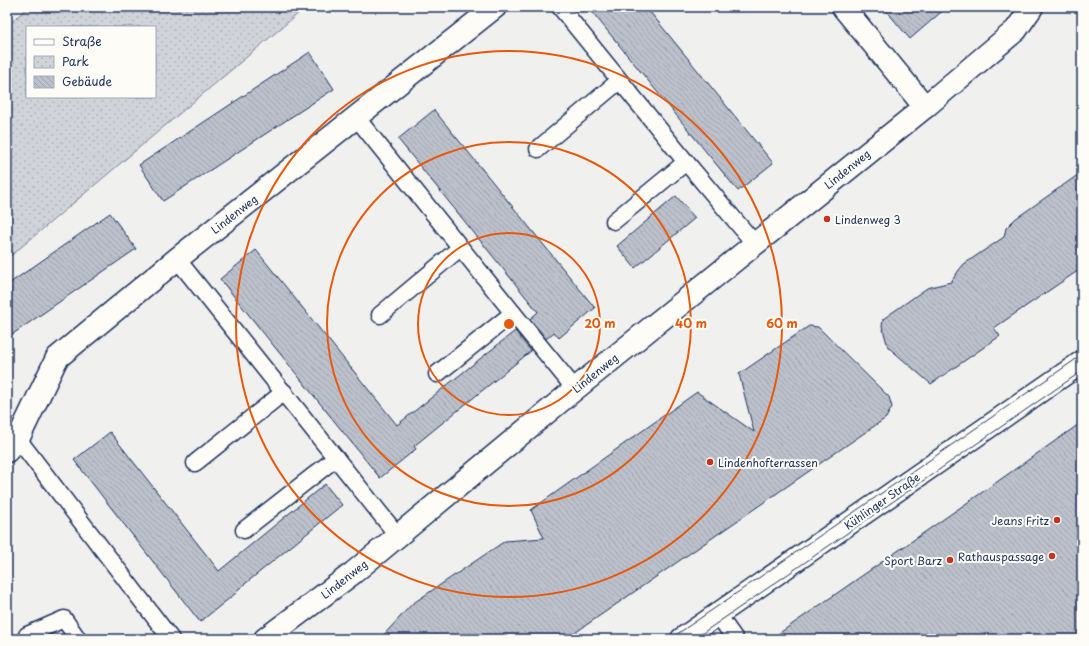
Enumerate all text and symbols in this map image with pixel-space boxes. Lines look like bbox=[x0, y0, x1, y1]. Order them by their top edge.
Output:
legend bbox=[26, 26, 156, 98]
text: Straße bbox=[62, 32, 102, 50]
text: Park bbox=[62, 52, 89, 70]
text: Gebäude bbox=[62, 72, 112, 90]
street label: Lindenweg bbox=[820, 145, 874, 193]
street label: Lindenweg bbox=[207, 190, 261, 238]
place label: Lindenweg 3 bbox=[835, 211, 901, 228]
marker: Lindenweg 3 bbox=[822, 214, 832, 224]
text: 20 m bbox=[584, 314, 616, 332]
text: 40 m bbox=[675, 314, 707, 332]
text: 60 m bbox=[766, 314, 798, 332]
centre of rings bbox=[502, 317, 516, 331]
street label: Lindenweg bbox=[568, 349, 622, 397]
place label: Lindenhofterrassen bbox=[718, 454, 818, 471]
marker: Lindenhofterrassen bbox=[705, 457, 715, 467]
street label: Kühlinger Straße bbox=[841, 468, 924, 534]
place label: Jeans Fritz bbox=[992, 512, 1049, 529]
marker: Jeans Fritz bbox=[1052, 515, 1062, 525]
place label: Rathauspassage bbox=[958, 548, 1044, 565]
marker: Rathauspassage bbox=[1047, 551, 1057, 561]
place label: Sport Barz bbox=[884, 552, 942, 569]
street label: Lindenweg bbox=[317, 555, 371, 603]
marker: Sport Barz bbox=[945, 555, 955, 565]

